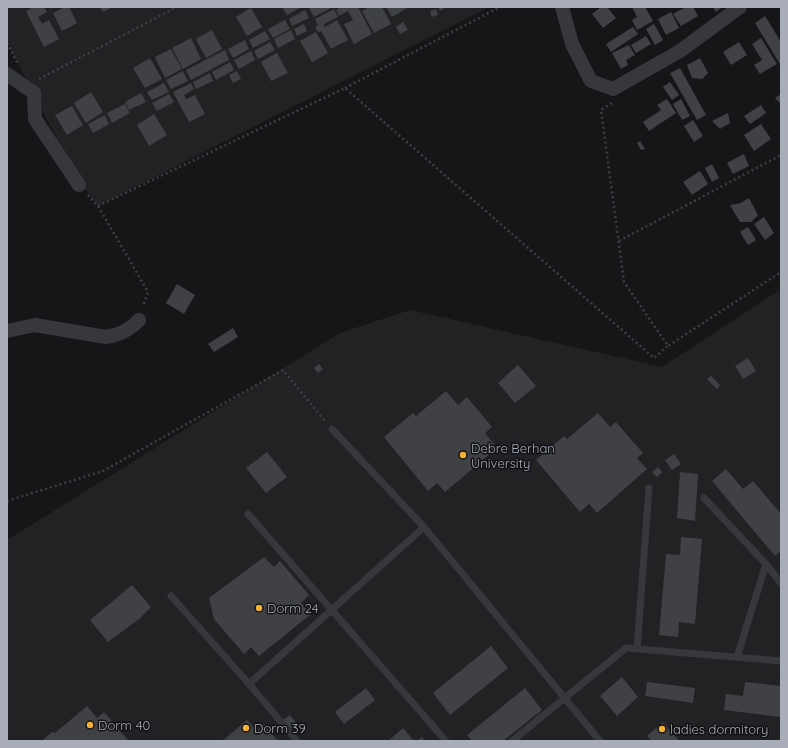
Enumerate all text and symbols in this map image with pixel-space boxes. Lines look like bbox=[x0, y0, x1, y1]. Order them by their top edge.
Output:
place label: Debre Berhan University bbox=[471, 440, 555, 471]
marker: Debre Berhan University bbox=[458, 450, 468, 460]
place label: Dorm 24 bbox=[267, 600, 319, 616]
marker: Dorm 24 bbox=[254, 603, 264, 613]
place label: Dorm 40 bbox=[98, 717, 151, 733]
marker: Dorm 40 bbox=[85, 720, 95, 730]
place label: Dorm 39 bbox=[254, 720, 306, 736]
place label: ladies dormitory bbox=[670, 721, 768, 737]
marker: Dorm 39 bbox=[241, 723, 251, 733]
marker: ladies dormitory bbox=[657, 724, 667, 734]

